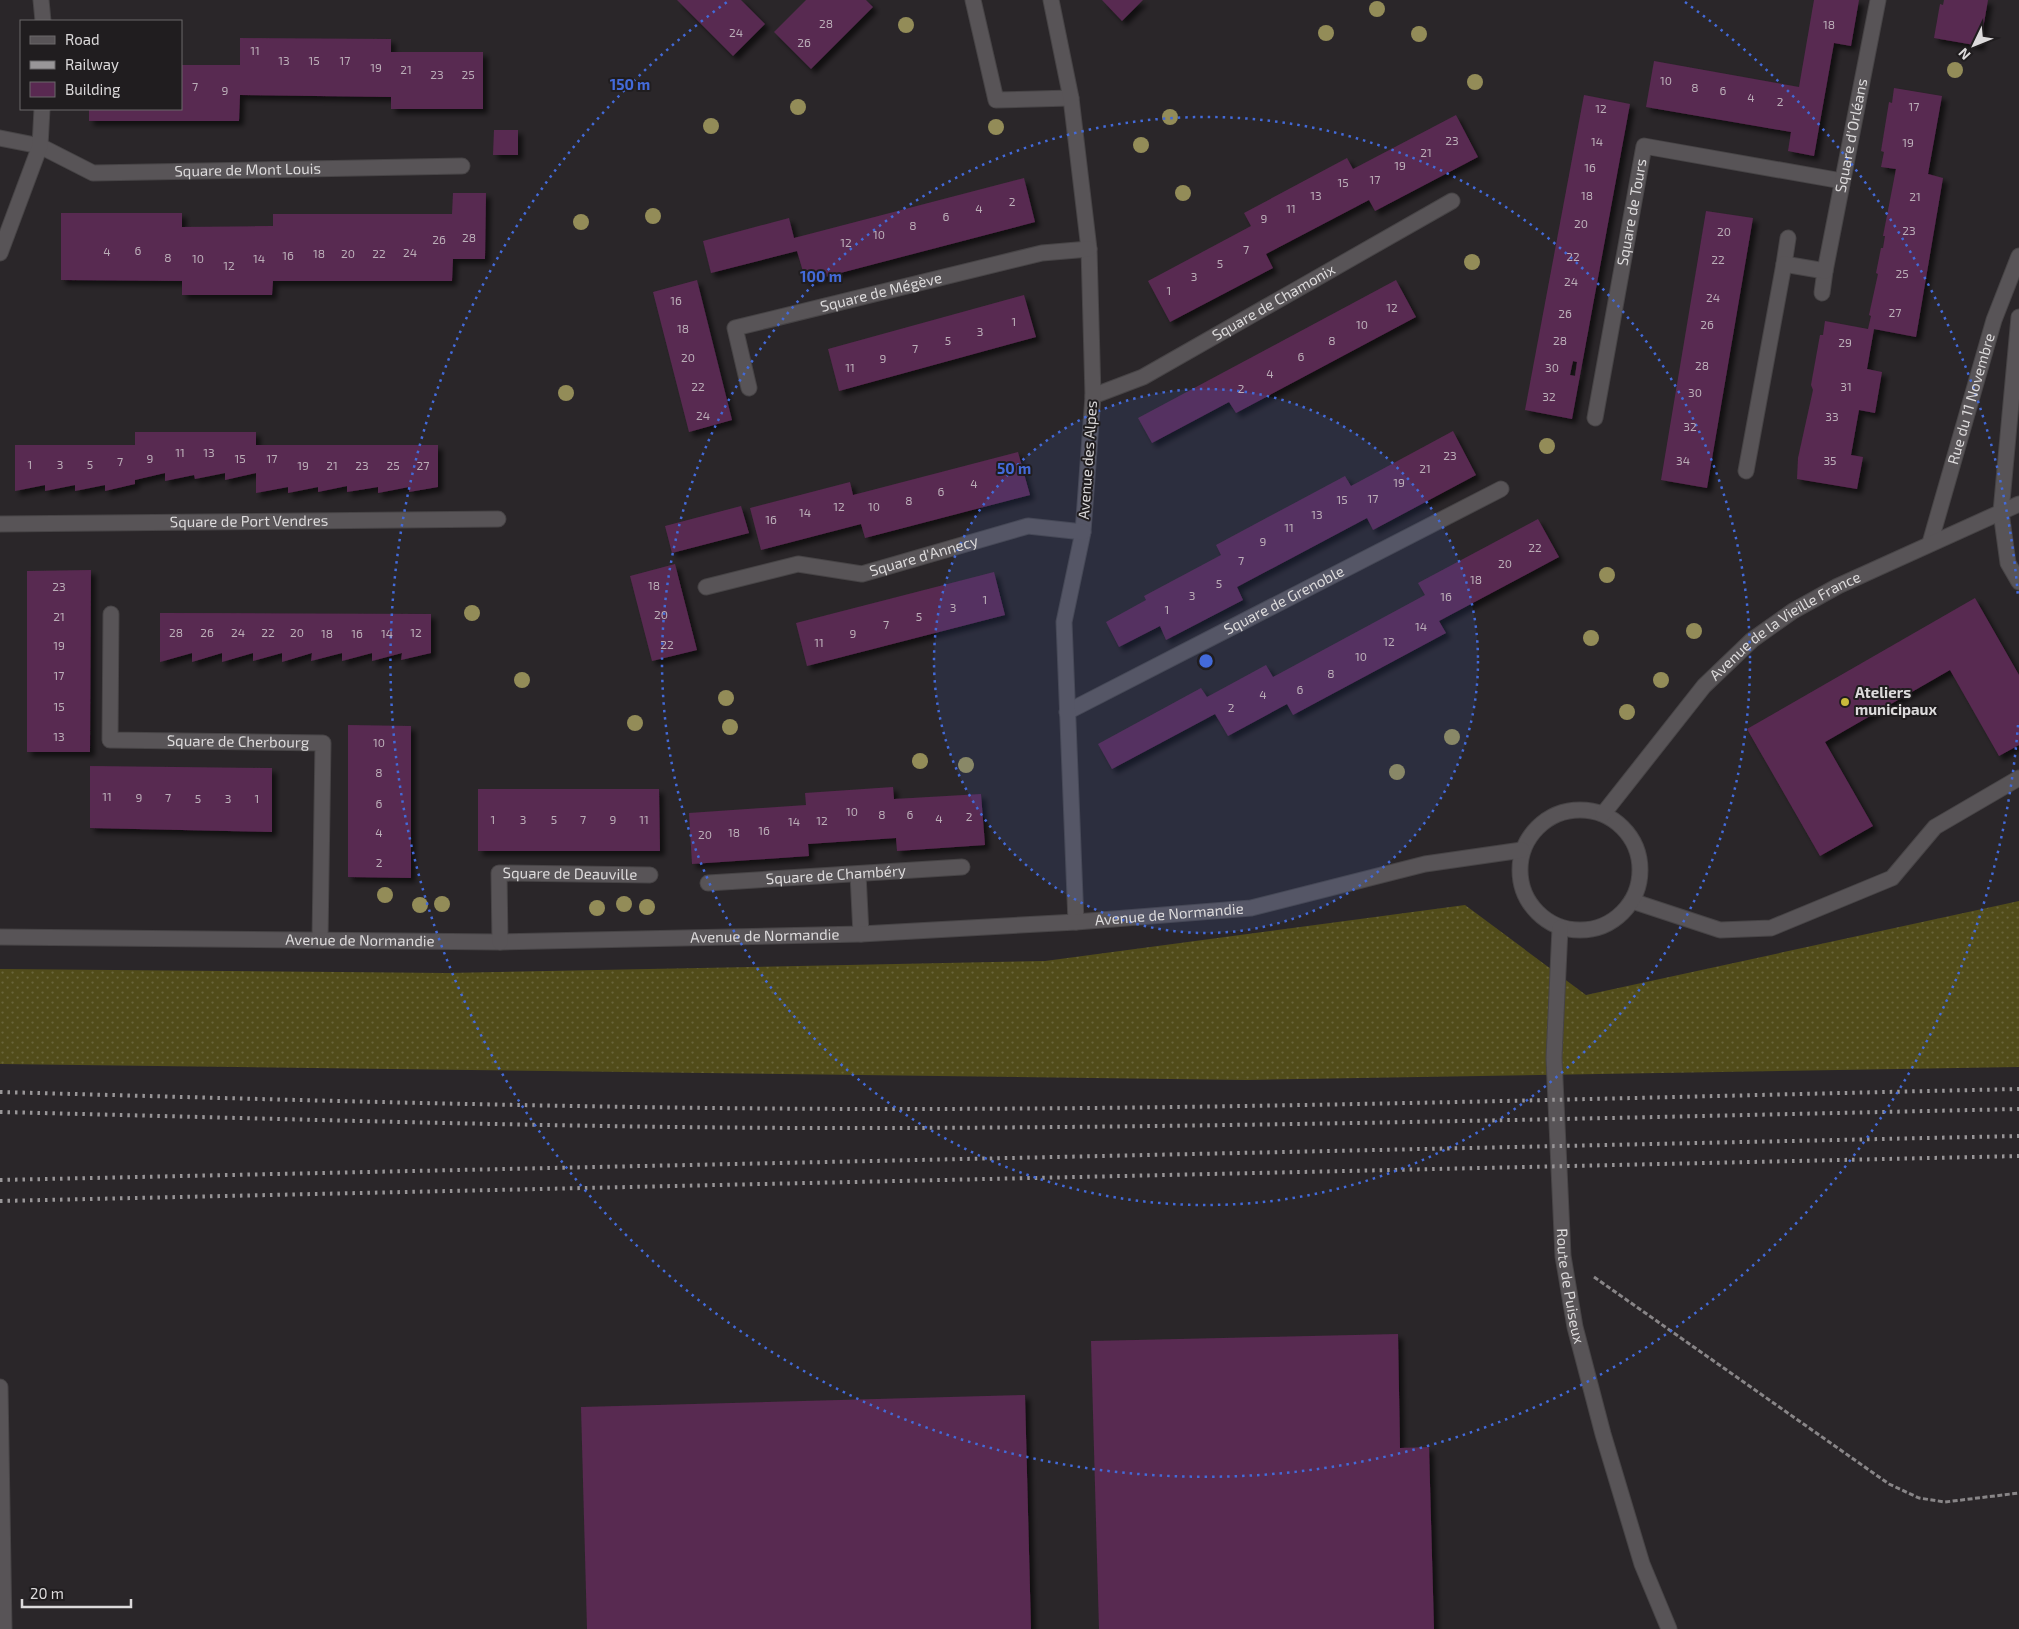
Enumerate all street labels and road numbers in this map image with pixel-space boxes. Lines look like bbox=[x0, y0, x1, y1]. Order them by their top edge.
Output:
street label: Square d'Orléans bbox=[1831, 77, 1870, 194]
street label: Square de Tours bbox=[1613, 157, 1650, 267]
street label: Square de Mont Louis bbox=[174, 159, 321, 179]
street label: Square de Chamonix bbox=[1209, 259, 1338, 344]
street label: Square de Mégève bbox=[818, 268, 943, 315]
street label: Rue du 11 Novembre bbox=[1943, 331, 1998, 466]
street label: Avenue des Alpes bbox=[1074, 400, 1100, 520]
street label: Square de Port Vendres bbox=[170, 511, 328, 530]
street label: Square d'Annecy bbox=[867, 531, 980, 579]
street label: Square de Grenoble bbox=[1220, 561, 1347, 638]
street label: Avenue de la Vieille France bbox=[1706, 567, 1863, 684]
street label: Square de Cherbourg bbox=[167, 731, 310, 751]
street label: Square de Chambéry bbox=[765, 861, 906, 887]
street label: Square de Deauville bbox=[503, 863, 637, 883]
street label: Avenue de Normandie bbox=[1094, 899, 1244, 928]
street label: Avenue de Normandie bbox=[690, 924, 840, 946]
street label: Avenue de Normandie bbox=[285, 930, 435, 949]
street label: Route de Puiseux bbox=[1554, 1228, 1589, 1346]

